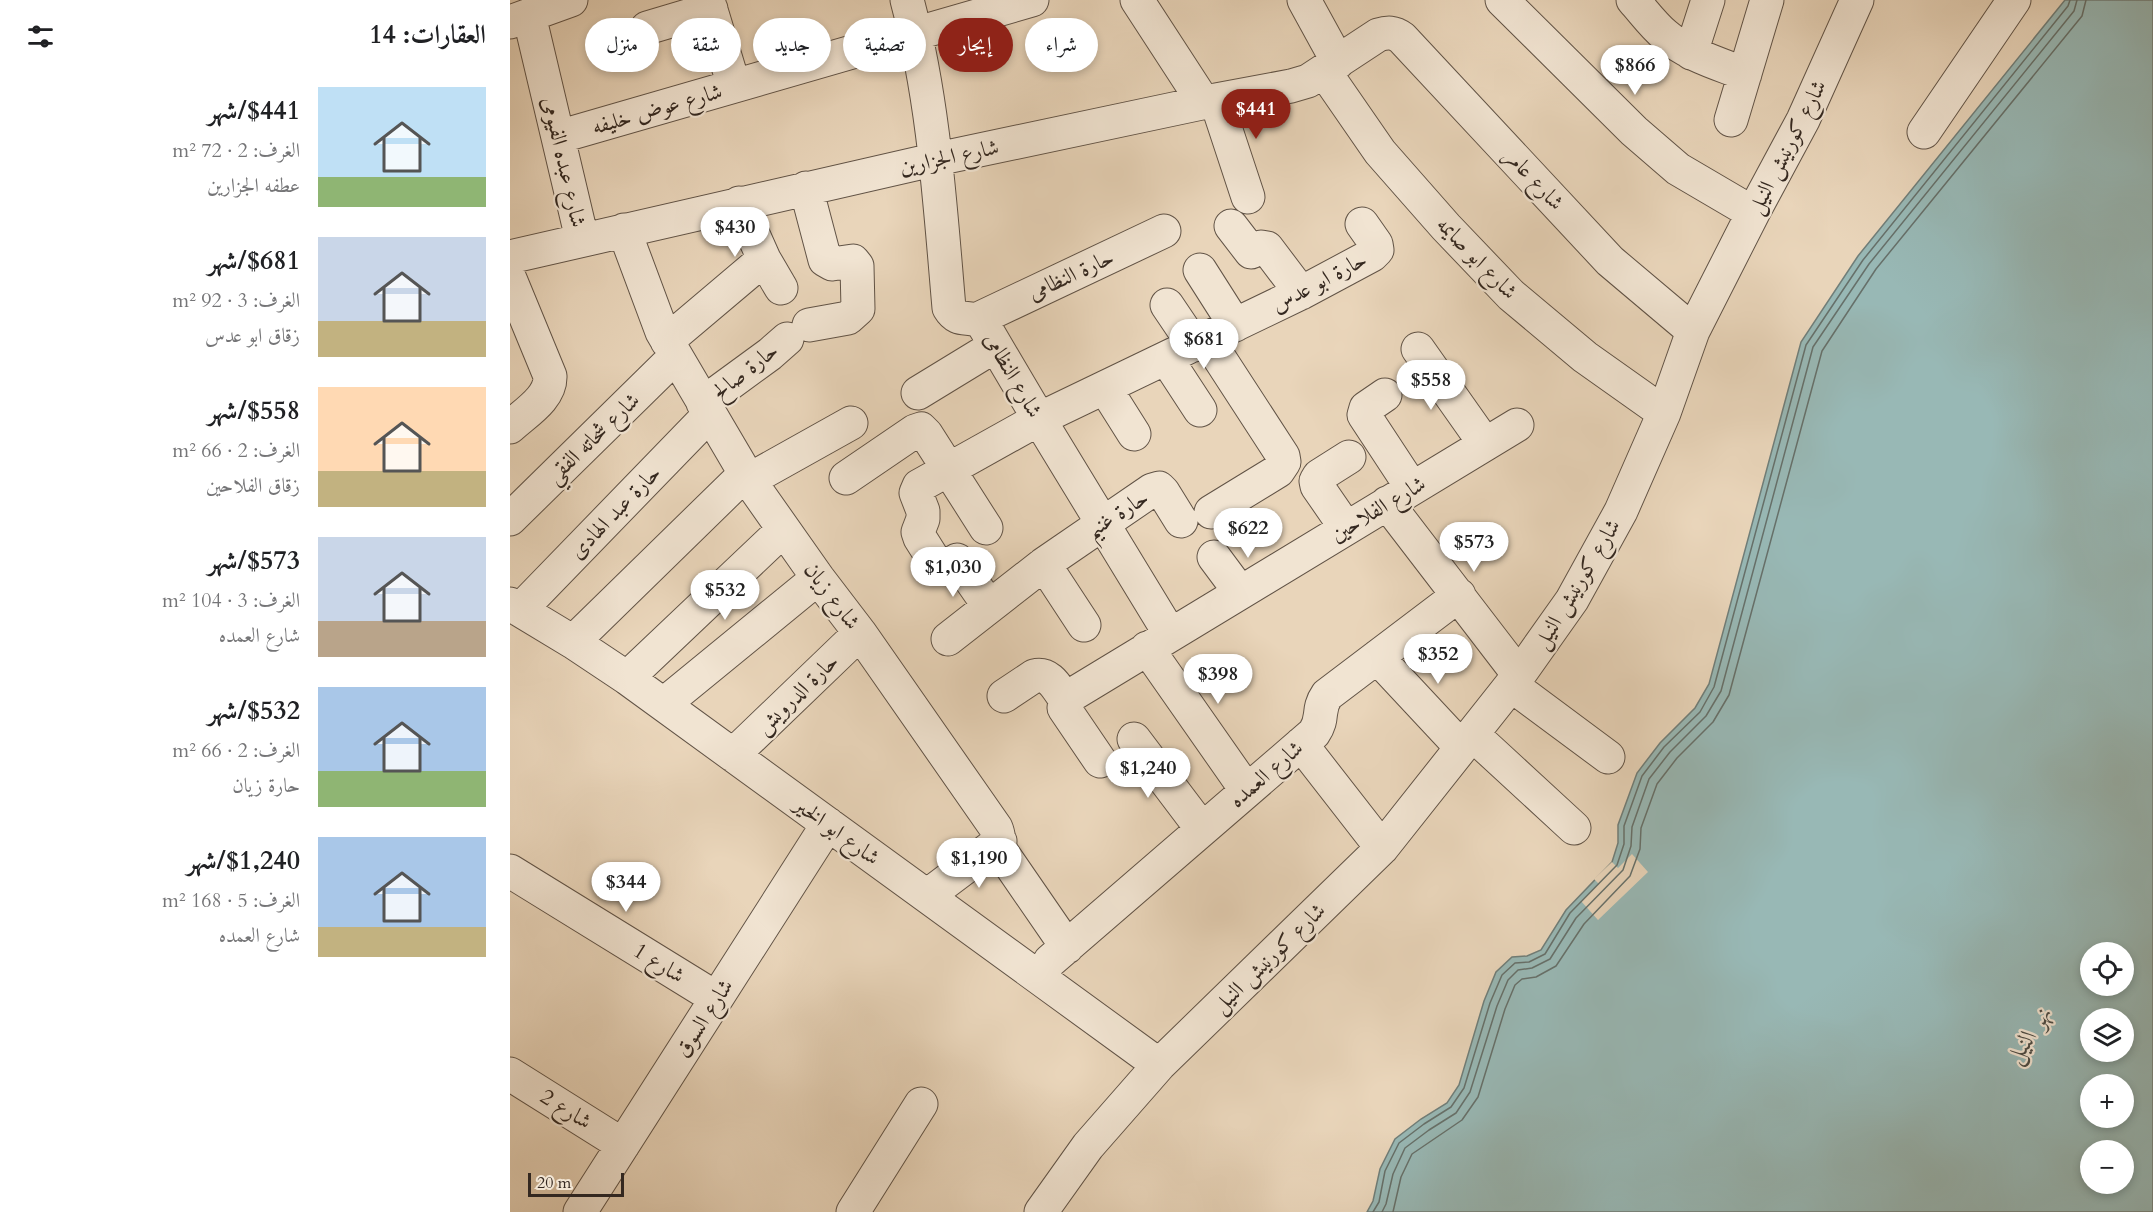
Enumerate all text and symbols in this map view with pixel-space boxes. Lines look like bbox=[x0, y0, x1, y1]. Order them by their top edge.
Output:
text: العقارات: 14 bbox=[369, 17, 486, 52]
chip: منزل bbox=[585, 18, 659, 72]
chip: شقة bbox=[671, 18, 741, 72]
chip: جديد bbox=[753, 18, 831, 72]
chip: تصفية bbox=[843, 18, 926, 72]
chip: إيجار bbox=[938, 18, 1013, 72]
chip: شراء bbox=[1025, 18, 1098, 72]
icon: filters bbox=[24, 20, 57, 53]
pin: $866 bbox=[1599, 45, 1671, 96]
text: $866 bbox=[1615, 51, 1655, 78]
street label: شارع كورنيش النيل bbox=[1740, 75, 1836, 221]
street label: شارع عوض خليفه bbox=[588, 76, 727, 145]
pin: $441 bbox=[1220, 89, 1292, 140]
text: $441/شهر bbox=[208, 93, 300, 128]
street label: شارع عبده الفيومى bbox=[531, 94, 594, 231]
text: $441 bbox=[1236, 95, 1276, 122]
icon: home bbox=[366, 111, 438, 183]
street label: شارع الجزارين bbox=[896, 132, 1002, 185]
text: الغرف: 2 · 72 m² bbox=[172, 137, 300, 164]
street label: شارع عامر bbox=[1495, 141, 1571, 219]
text: عطفه الجزارين bbox=[207, 172, 300, 199]
pin: $430 bbox=[699, 207, 771, 258]
street label: شارع ابو صايمه bbox=[1428, 210, 1524, 308]
text: $430 bbox=[715, 213, 755, 240]
street label: حارة النظامى bbox=[1023, 242, 1119, 308]
text: $681/شهر bbox=[208, 243, 300, 278]
street label: حارة ابو عدس bbox=[1266, 244, 1372, 320]
icon: home bbox=[366, 261, 438, 333]
text: الغرف: 3 · 92 m² bbox=[172, 287, 300, 314]
pin: $681 bbox=[1168, 319, 1240, 370]
text: زقاق ابو عدس bbox=[205, 322, 300, 349]
text: $681 bbox=[1184, 325, 1224, 352]
street label: شارع النظامى bbox=[974, 327, 1050, 425]
street label: حارة صالح bbox=[705, 336, 787, 410]
pin: $558 bbox=[1395, 360, 1467, 411]
text: $558 bbox=[1411, 366, 1451, 393]
street label: شارع شحاته الفقي bbox=[540, 386, 651, 495]
text: $558/شهر bbox=[208, 393, 300, 428]
icon: home bbox=[366, 411, 438, 483]
text: الغرف: 2 · 66 m² bbox=[172, 437, 300, 464]
street label: حارة عبد الهادى bbox=[563, 458, 667, 566]
street label: شارع الفلاحين bbox=[1325, 469, 1433, 552]
text: زقاق الفلاحين bbox=[206, 472, 300, 499]
street label: حارة غنيم bbox=[1080, 483, 1158, 550]
pin: $622 bbox=[1212, 508, 1284, 559]
street label: شارع كورنيش النيل bbox=[1526, 513, 1630, 656]
text: $622 bbox=[1228, 514, 1268, 541]
pin: $573 bbox=[1438, 522, 1510, 573]
text: $573 bbox=[1454, 528, 1494, 555]
text: $573/شهر bbox=[208, 543, 300, 578]
pin: $1,030 bbox=[904, 547, 1002, 598]
text: $1,030 bbox=[924, 553, 982, 580]
street label: شارع زيان bbox=[794, 556, 867, 638]
icon: home bbox=[366, 561, 438, 633]
pin: $532 bbox=[689, 570, 761, 621]
text: $532 bbox=[705, 576, 745, 603]
text: الغرف: 3 · 104 m² bbox=[162, 587, 300, 614]
text: شارع العمده bbox=[219, 622, 300, 649]
pin: $352 bbox=[1402, 634, 1474, 685]
text: $352 bbox=[1418, 640, 1458, 667]
street label: حارة الدرويش bbox=[749, 647, 845, 741]
pin: $398 bbox=[1182, 654, 1254, 705]
text: $398 bbox=[1198, 660, 1238, 687]
text: $532/شهر bbox=[208, 693, 300, 728]
icon: home bbox=[366, 711, 438, 783]
street label: شارع العمده bbox=[1222, 733, 1312, 817]
text: الغرف: 2 · 66 m² bbox=[172, 737, 300, 764]
pin: $1,240 bbox=[1099, 748, 1197, 799]
text: $1,240 bbox=[1119, 754, 1177, 781]
text: حارة زيان bbox=[232, 772, 300, 799]
street label: شارع ابو الخير bbox=[785, 789, 886, 875]
pin: $1,190 bbox=[930, 838, 1028, 889]
text: $1,240/شهر bbox=[187, 843, 300, 878]
text: $1,190 bbox=[950, 844, 1008, 871]
icon: home bbox=[366, 861, 438, 933]
pin: $344 bbox=[590, 862, 662, 913]
text: $344 bbox=[606, 868, 646, 895]
text: الغرف: 5 · 168 m² bbox=[162, 887, 300, 914]
street label: شارع كورنيش النيل bbox=[1206, 896, 1334, 1022]
text: شارع العمده bbox=[219, 922, 300, 949]
street label: شارع 1 bbox=[626, 936, 690, 993]
map controls bbox=[2080, 942, 2134, 1194]
button: locate bbox=[2080, 942, 2134, 996]
street label: شارع السوق bbox=[667, 973, 743, 1065]
water label: نهر النيل bbox=[1998, 999, 2060, 1071]
button: layers bbox=[2080, 1008, 2134, 1062]
button: + bbox=[2080, 1074, 2134, 1128]
street label: شارع 2 bbox=[533, 1082, 597, 1139]
button: − bbox=[2080, 1140, 2134, 1194]
scale bar bbox=[528, 1170, 624, 1198]
text: 20 m bbox=[537, 1172, 571, 1194]

